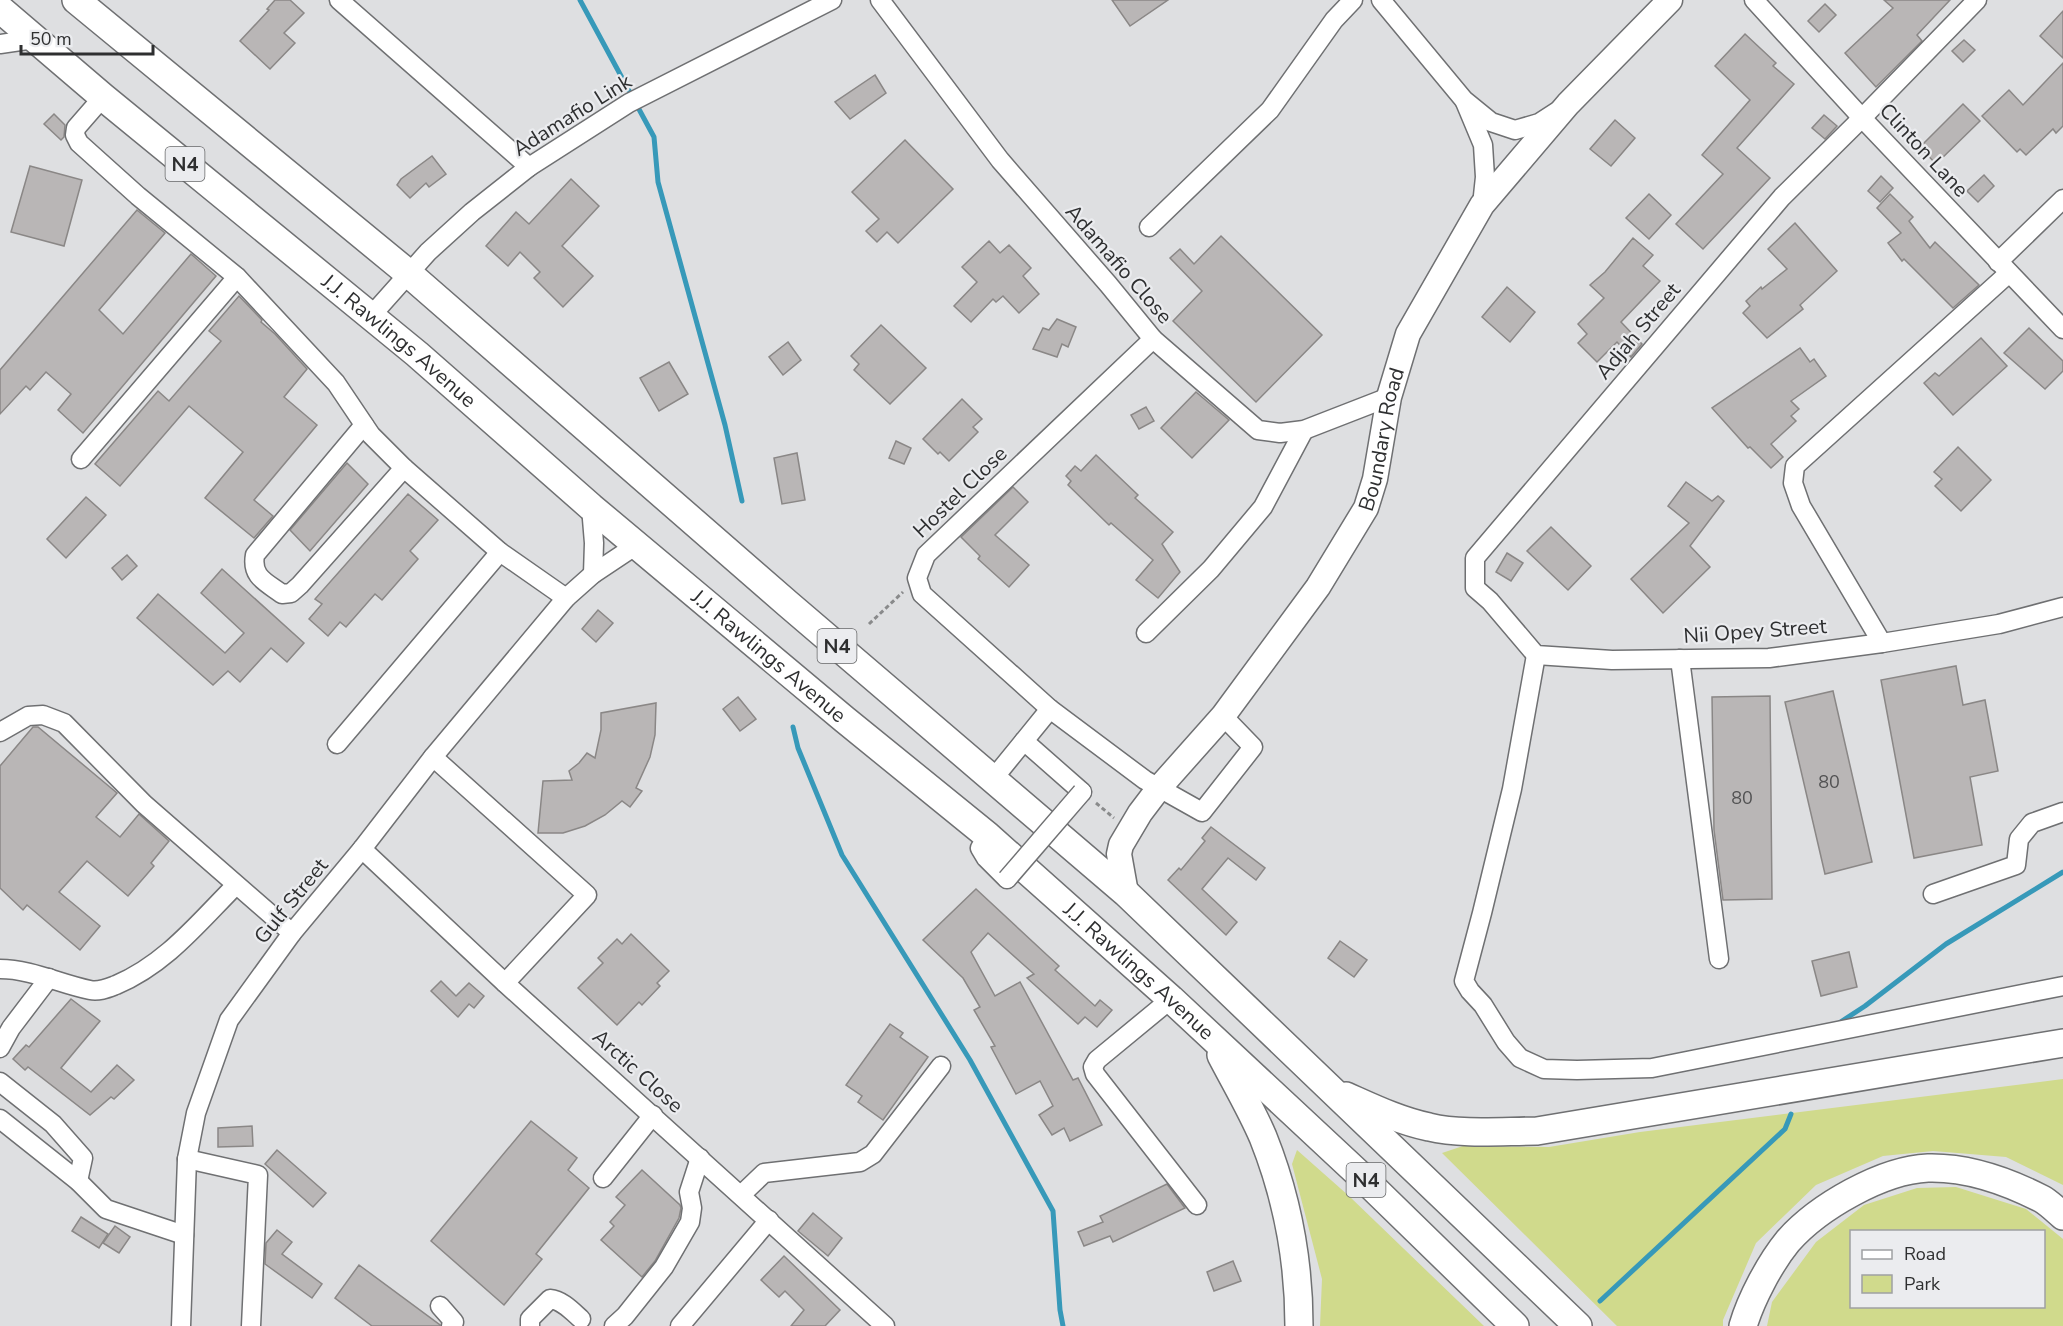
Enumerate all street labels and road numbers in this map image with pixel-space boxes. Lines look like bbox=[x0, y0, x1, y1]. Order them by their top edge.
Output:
street label: Adamafio Link bbox=[507, 67, 637, 163]
street label: Clinton Lane bbox=[1873, 97, 1975, 203]
road number: N4 bbox=[166, 147, 204, 181]
street label: Adamafio Close bbox=[1059, 198, 1179, 330]
street label: J.J. Rawlings Avenue bbox=[315, 267, 482, 414]
street label: Adjah Street bbox=[1589, 276, 1687, 385]
street label: Boundary Road bbox=[1352, 364, 1411, 515]
street label: Hostel Close bbox=[907, 440, 1013, 544]
street label: J.J. Rawlings Avenue bbox=[685, 582, 852, 729]
street label: Nii Opey Street bbox=[1682, 612, 1828, 650]
road number: N4 bbox=[818, 629, 856, 663]
street label: Gulf Street bbox=[248, 852, 335, 950]
street label: J.J. Rawlings Avenue bbox=[1057, 895, 1220, 1046]
street label: Arctic Close bbox=[587, 1023, 689, 1119]
road number: N4 bbox=[1346, 1163, 1386, 1197]

